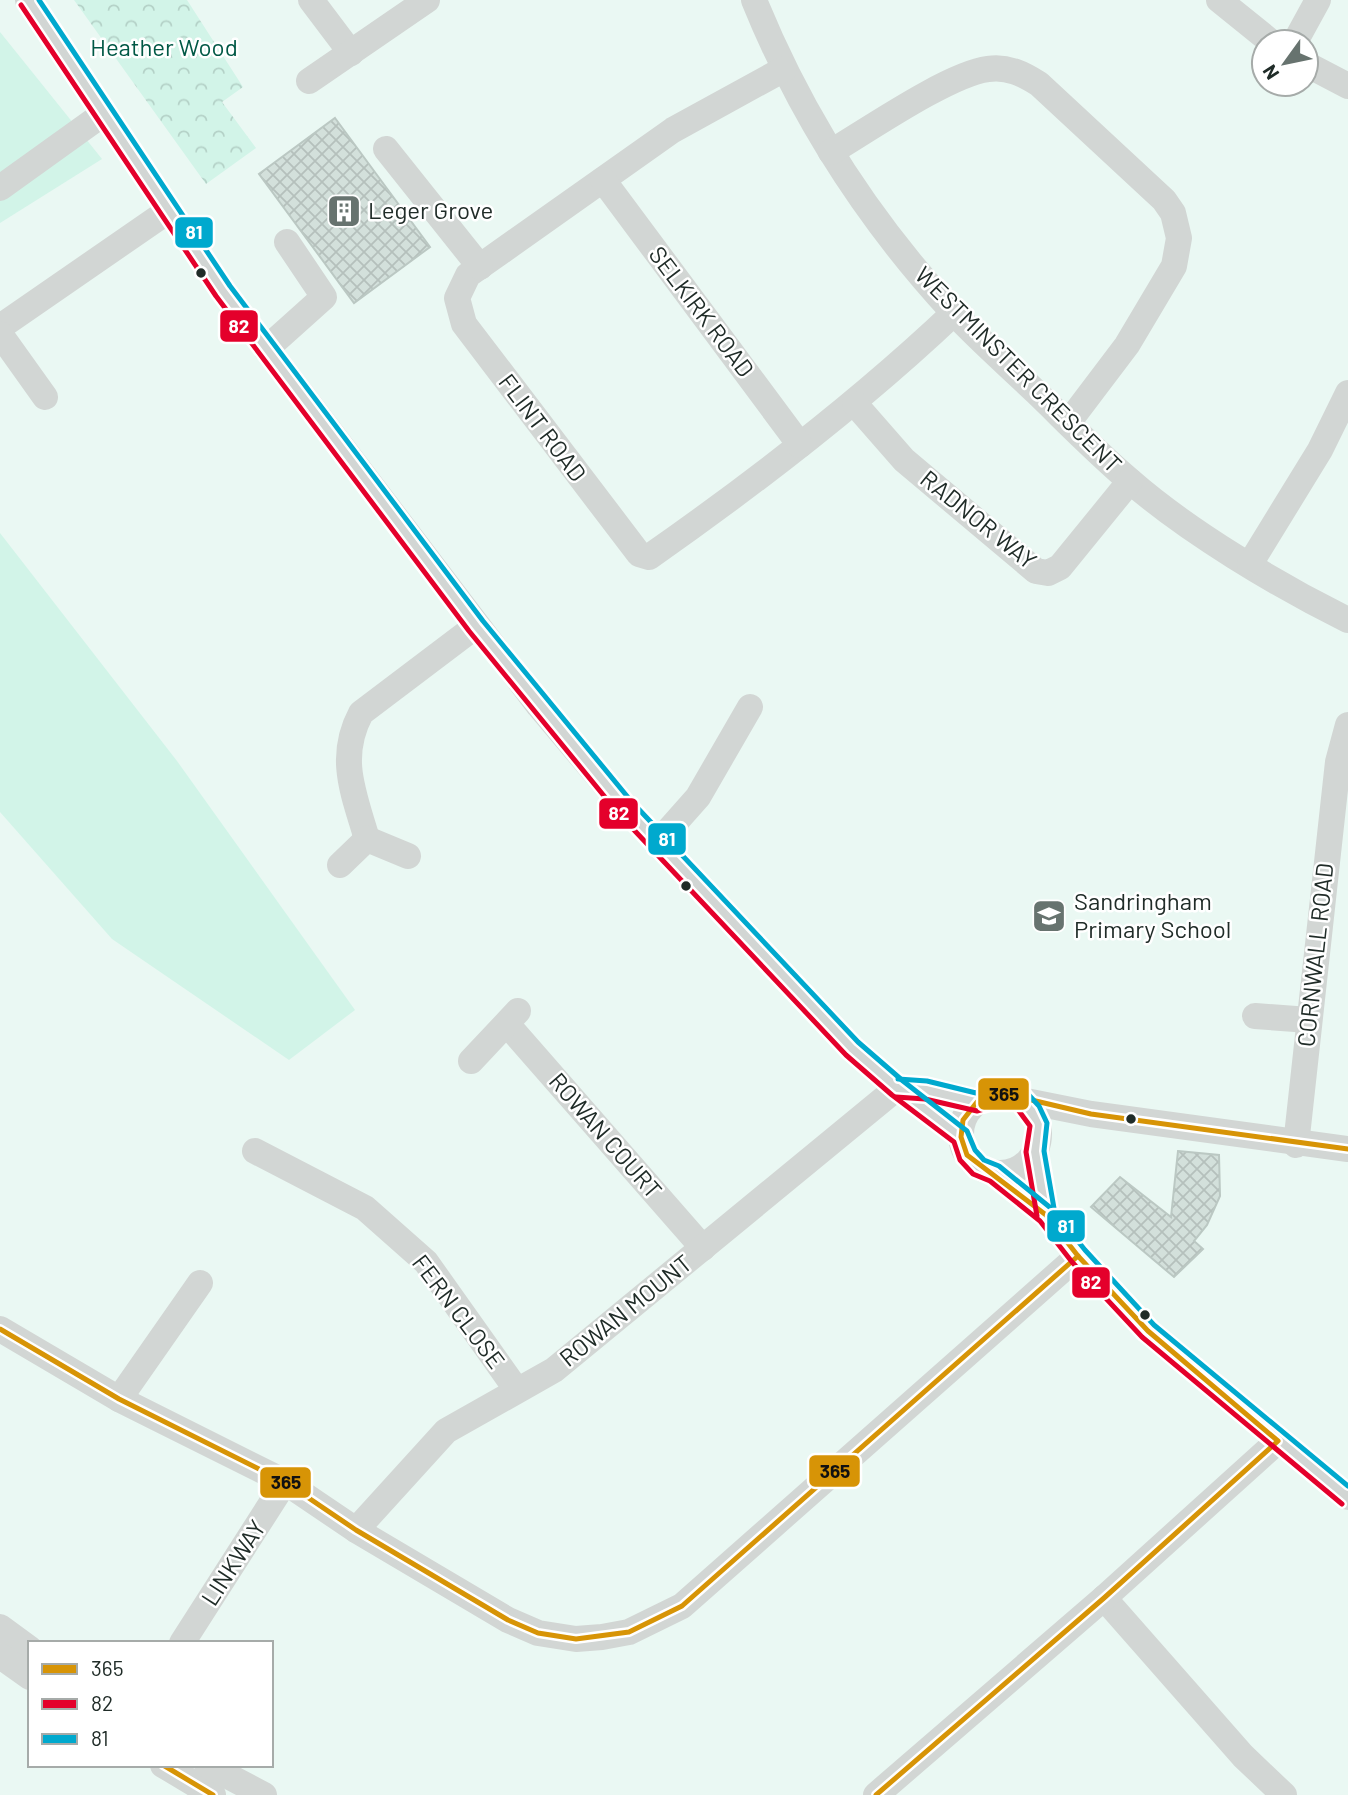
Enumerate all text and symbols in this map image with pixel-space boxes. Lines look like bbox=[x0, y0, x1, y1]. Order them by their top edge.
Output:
north arrow bbox=[1250, 28, 1320, 98]
park label: Heather Wood bbox=[90, 32, 238, 61]
text: N bbox=[1257, 61, 1283, 84]
building icon: Leger Grove bbox=[325, 192, 363, 230]
place label: Leger Grove bbox=[368, 195, 493, 224]
line badge: 81 bbox=[174, 216, 214, 249]
text: 81 bbox=[186, 220, 202, 243]
street label: SELKIRK ROAD bbox=[644, 240, 761, 382]
street label: WESTMINSTER CRESCENT bbox=[910, 260, 1128, 478]
unlabelled marker bbox=[194, 266, 208, 280]
line badge: 82 bbox=[219, 309, 259, 343]
text: 82 bbox=[229, 314, 249, 337]
street label: FLINT ROAD bbox=[493, 368, 593, 487]
street label: RADNOR WAY bbox=[915, 463, 1043, 574]
line badge: 82 bbox=[598, 797, 639, 830]
text: 82 bbox=[609, 801, 629, 824]
line badge: 81 bbox=[647, 822, 687, 856]
text: 81 bbox=[659, 827, 675, 850]
street label: CORNWALL ROAD bbox=[1290, 861, 1339, 1048]
unlabelled marker bbox=[679, 879, 693, 893]
place label: Sandringham Primary School bbox=[1074, 886, 1231, 943]
school or university icon: Sandringham Primary School bbox=[1030, 897, 1068, 935]
street label: ROWAN COURT bbox=[544, 1066, 669, 1204]
line badge: 365 bbox=[977, 1077, 1030, 1111]
text: 365 bbox=[989, 1082, 1019, 1105]
unlabelled marker bbox=[1124, 1112, 1138, 1126]
line badge: 81 bbox=[1046, 1209, 1086, 1243]
text: 81 bbox=[1058, 1214, 1074, 1237]
street label: FERN CLOSE bbox=[407, 1248, 512, 1374]
street label: ROWAN MOUNT bbox=[553, 1248, 697, 1372]
line badge: 82 bbox=[1071, 1266, 1111, 1299]
text: 82 bbox=[1081, 1270, 1101, 1293]
unlabelled marker bbox=[1138, 1308, 1152, 1322]
line badge: 365 bbox=[808, 1454, 861, 1488]
text: 365 bbox=[820, 1459, 850, 1482]
line badge: 365 bbox=[259, 1466, 312, 1499]
text: 365 bbox=[271, 1470, 301, 1493]
street label: LINKWAY bbox=[194, 1514, 271, 1610]
legend bbox=[28, 1641, 273, 1767]
text: 365 bbox=[91, 1655, 123, 1680]
text: 82 bbox=[91, 1690, 113, 1715]
text: 81 bbox=[91, 1725, 109, 1750]

